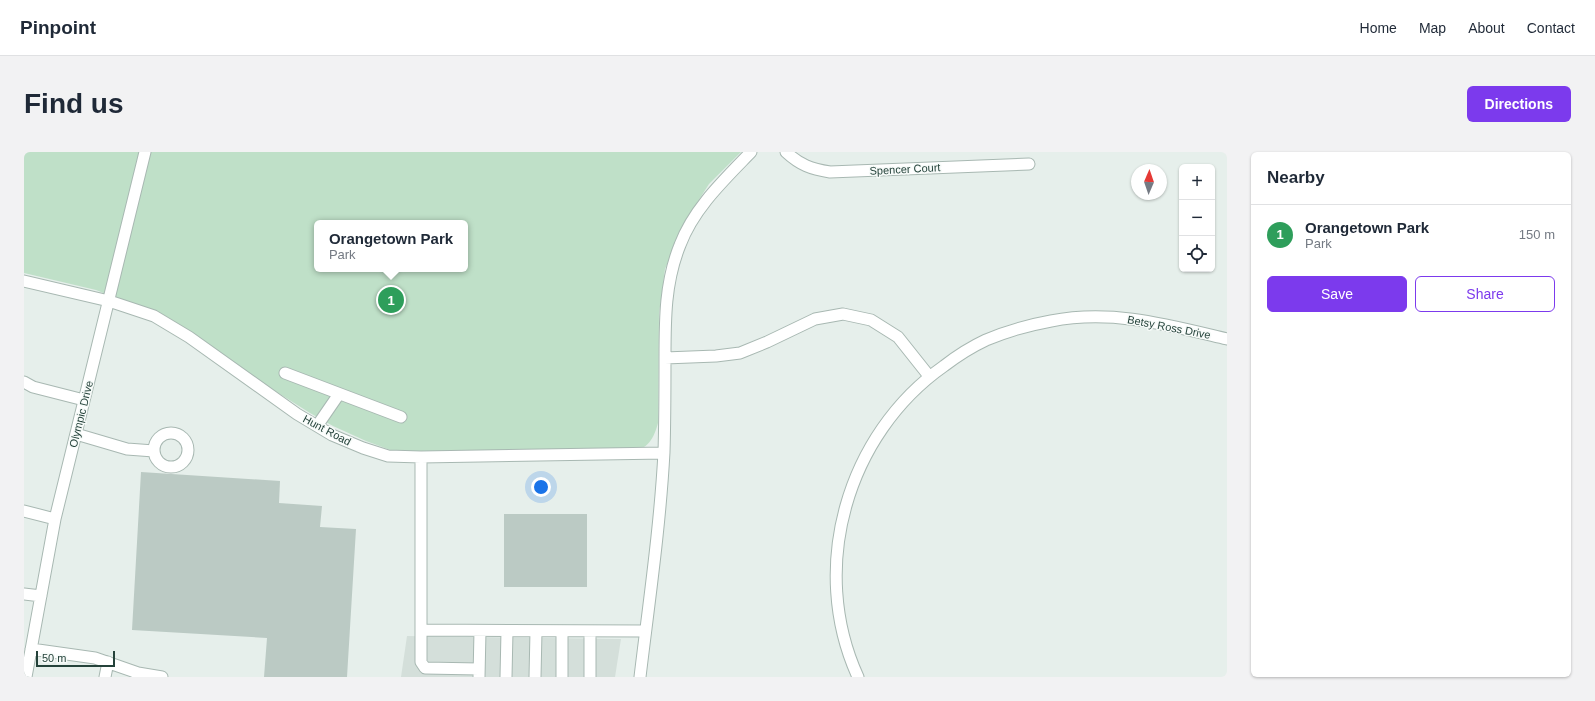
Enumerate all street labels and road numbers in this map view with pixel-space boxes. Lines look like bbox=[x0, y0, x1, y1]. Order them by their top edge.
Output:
street label: Spencer Court bbox=[869, 161, 941, 177]
street label: Betsy Ross Drive bbox=[1126, 313, 1212, 341]
street label: Olympic Drive bbox=[67, 379, 95, 449]
street label: Hunt Road bbox=[301, 412, 353, 448]

